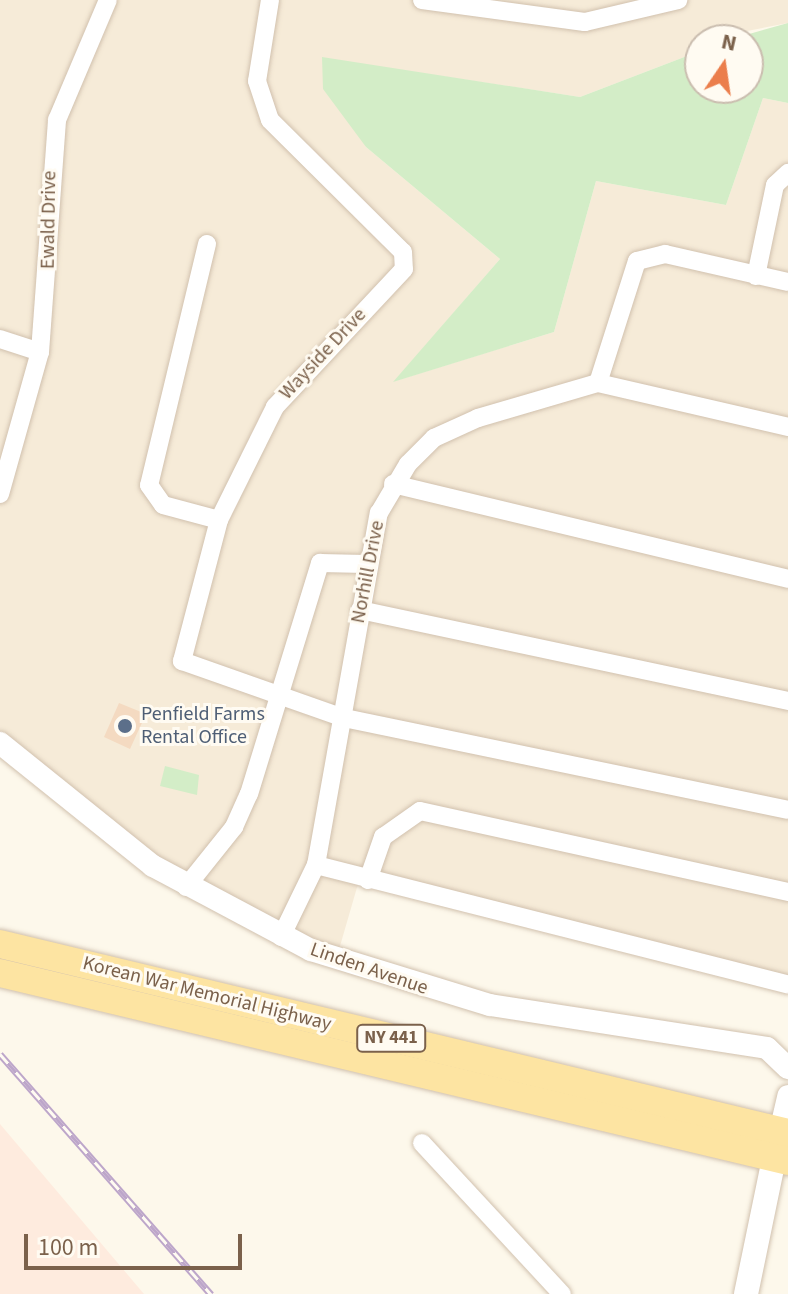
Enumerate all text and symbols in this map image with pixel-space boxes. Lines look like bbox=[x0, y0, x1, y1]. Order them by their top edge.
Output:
north arrow bbox=[684, 24, 764, 104]
text: N bbox=[718, 25, 740, 60]
street label: Ewald Drive bbox=[36, 171, 62, 269]
street label: Wayside Drive bbox=[275, 303, 371, 405]
street label: Norhill Drive bbox=[346, 519, 390, 625]
place label: Penfield Farms Rental Office bbox=[141, 702, 265, 749]
marker: Penfield Farms Rental Office bbox=[116, 717, 134, 735]
street label: Linden Avenue bbox=[307, 938, 431, 1000]
street label: Korean War Memorial Highway bbox=[80, 951, 334, 1037]
road number: NY 441 bbox=[355, 1024, 427, 1052]
scale bar bbox=[28, 1218, 246, 1268]
text: 100 m bbox=[38, 1230, 98, 1265]

